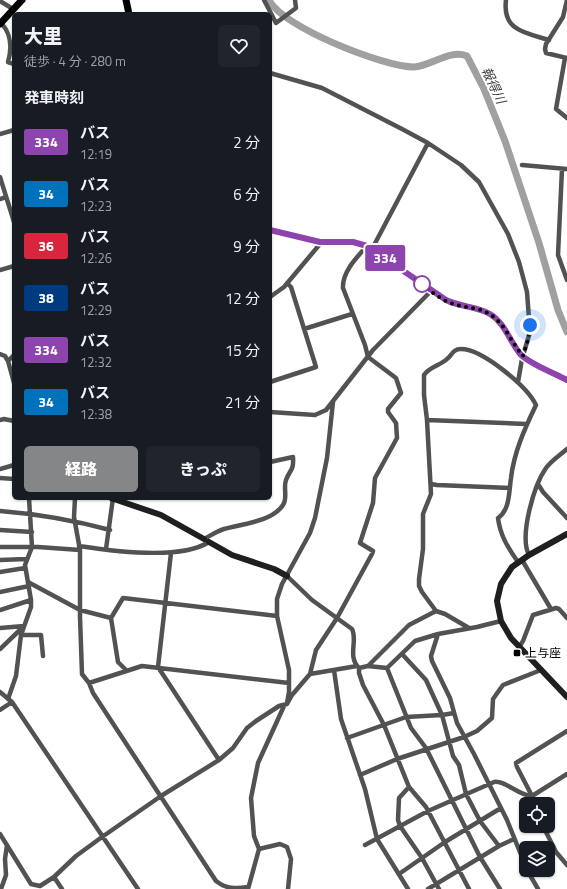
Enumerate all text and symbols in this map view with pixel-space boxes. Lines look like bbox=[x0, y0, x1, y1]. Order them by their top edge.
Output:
text: 大里 bbox=[24, 21, 62, 50]
button: heart bbox=[218, 25, 260, 67]
text: 徒歩 · 4 分 · 280 m bbox=[24, 51, 126, 71]
water label: 報得川 bbox=[477, 63, 512, 109]
text: 発車時刻 bbox=[24, 86, 84, 109]
text: バス bbox=[80, 121, 110, 144]
text: 334 bbox=[34, 131, 58, 152]
text: 2 分 bbox=[233, 131, 260, 154]
text: 12:19 bbox=[80, 144, 112, 164]
text: バス bbox=[80, 173, 110, 196]
text: 34 bbox=[38, 183, 54, 204]
text: 6 分 bbox=[233, 183, 260, 206]
text: 12:23 bbox=[80, 196, 112, 216]
text: バス bbox=[80, 225, 110, 248]
text: 36 bbox=[38, 235, 54, 256]
text: 9 分 bbox=[233, 235, 260, 258]
line badge: 334 bbox=[362, 245, 408, 271]
text: 334 bbox=[373, 247, 397, 268]
text: 12:26 bbox=[80, 248, 112, 268]
unlabelled marker bbox=[413, 275, 431, 293]
text: バス bbox=[80, 277, 110, 300]
text: 38 bbox=[38, 287, 54, 308]
text: 12 分 bbox=[225, 287, 260, 310]
text: 12:29 bbox=[80, 300, 112, 320]
your location bbox=[520, 315, 540, 335]
text: バス bbox=[80, 329, 110, 352]
text: 334 bbox=[34, 339, 58, 360]
text: 15 分 bbox=[225, 339, 260, 362]
text: 12:32 bbox=[80, 352, 112, 372]
text: バス bbox=[80, 381, 110, 404]
text: 34 bbox=[38, 391, 54, 412]
text: 21 分 bbox=[225, 391, 260, 414]
text: 12:38 bbox=[80, 404, 112, 424]
button: 経路 bbox=[24, 446, 138, 492]
button: きっぷ bbox=[146, 446, 260, 492]
place label: 上与座 bbox=[525, 643, 561, 662]
marker: 上与座 bbox=[512, 648, 522, 658]
map controls bbox=[519, 797, 555, 877]
button: locate bbox=[519, 797, 555, 833]
button: layers bbox=[519, 841, 555, 877]

